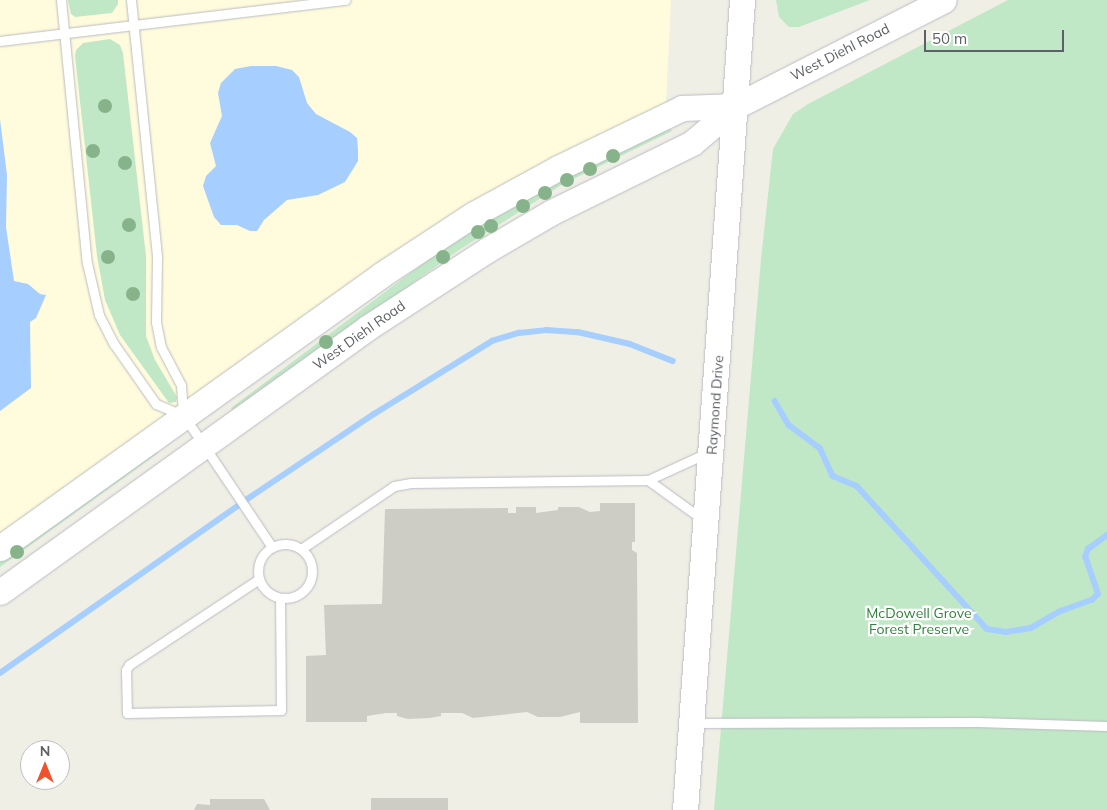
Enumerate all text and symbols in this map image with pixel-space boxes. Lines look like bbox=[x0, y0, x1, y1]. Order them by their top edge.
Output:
street label: West Diehl Road bbox=[788, 20, 892, 84]
scale bar bbox=[927, 20, 1067, 52]
text: 50 m bbox=[932, 29, 967, 48]
street label: West Diehl Road bbox=[310, 297, 408, 373]
street label: Raymond Drive bbox=[703, 355, 727, 455]
park label: McDowell Grove Forest Preserve bbox=[866, 605, 972, 638]
north arrow bbox=[20, 740, 70, 790]
text: N bbox=[40, 742, 50, 760]

